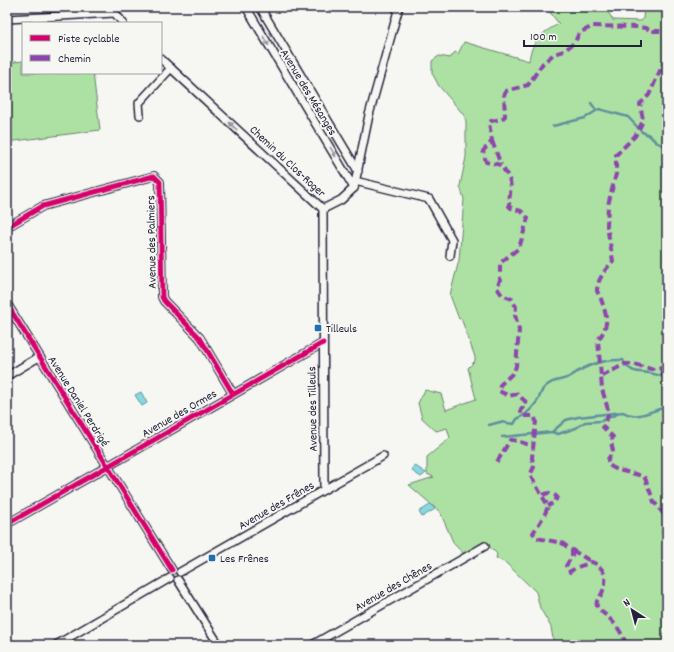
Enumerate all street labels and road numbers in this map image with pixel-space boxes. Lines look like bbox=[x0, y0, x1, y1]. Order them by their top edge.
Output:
street label: Avenue des Mésanges bbox=[275, 46, 340, 139]
street label: Chemin du Clos-Roger bbox=[245, 122, 329, 202]
street label: Avenue des Palmiers bbox=[143, 195, 162, 289]
street label: Avenue Daniel Perdrigé bbox=[43, 353, 112, 450]
street label: Avenue des Tilleuls bbox=[304, 366, 323, 452]
street label: Avenue des Ormes bbox=[139, 386, 220, 443]
street label: Avenue des Frênes bbox=[236, 478, 318, 535]
street label: Avenue des Chênes bbox=[352, 558, 436, 616]

